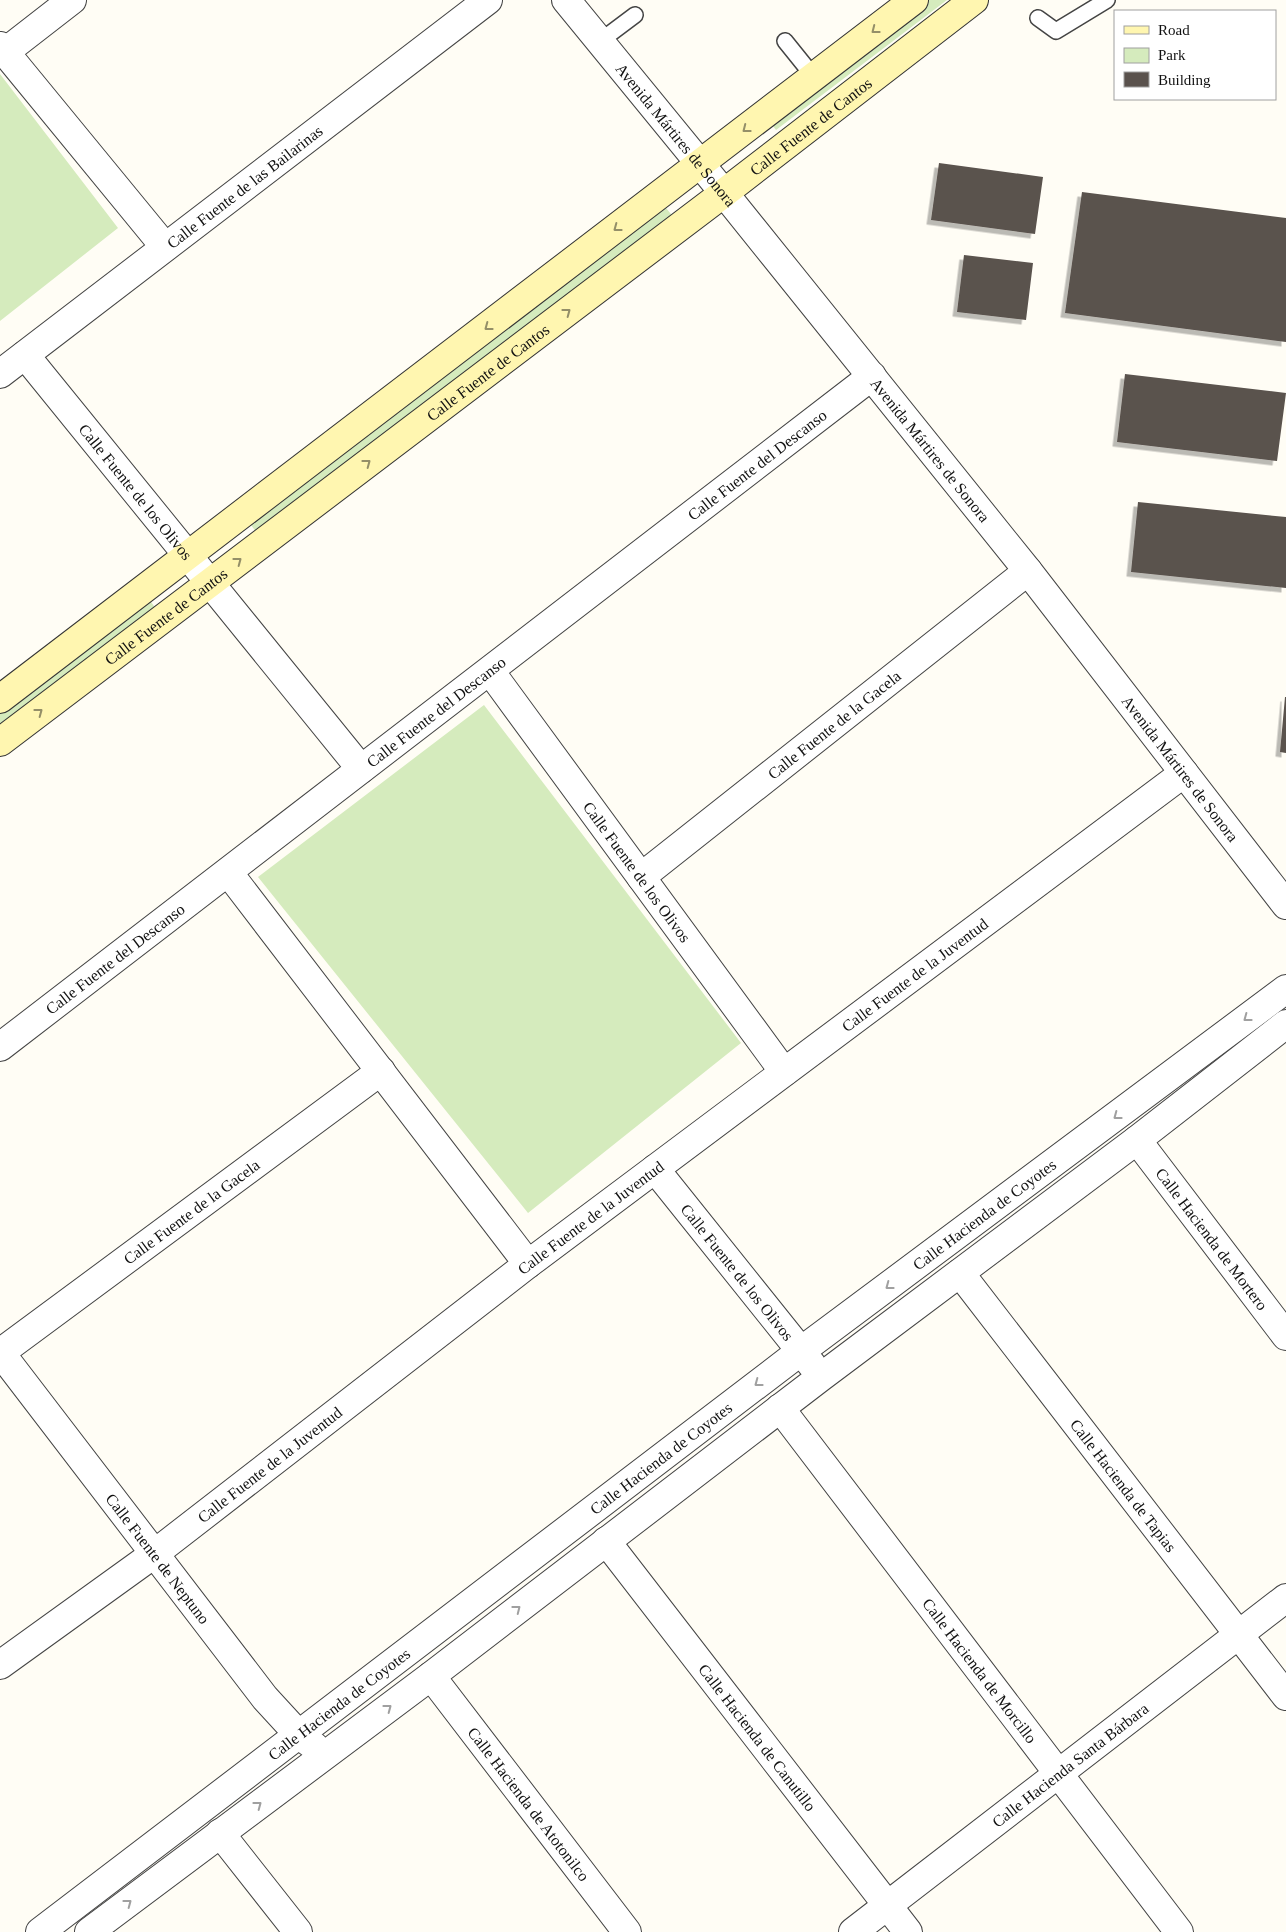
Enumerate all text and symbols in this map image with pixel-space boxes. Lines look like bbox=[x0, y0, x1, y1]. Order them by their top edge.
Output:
legend bbox=[1114, 10, 1276, 100]
text: Road bbox=[1158, 22, 1190, 38]
one-way arrow bbox=[871, 24, 881, 33]
text: Park bbox=[1158, 47, 1186, 63]
street label: Avenida Mártires de Sonora bbox=[613, 60, 740, 210]
text: Building bbox=[1158, 72, 1211, 88]
street label: Calle Fuente de Cantos bbox=[746, 74, 875, 178]
street label: Calle Fuente de las Bailarinas bbox=[163, 122, 326, 252]
one-way arrow bbox=[743, 123, 752, 132]
one-way arrow bbox=[614, 222, 623, 231]
one-way arrow bbox=[561, 309, 571, 318]
street label: Calle Fuente de Cantos bbox=[423, 320, 552, 424]
one-way arrow bbox=[485, 321, 494, 329]
street label: Avenida Mártires de Sonora bbox=[868, 374, 993, 525]
street label: Calle Fuente del Descanso bbox=[684, 406, 830, 523]
street label: Calle Fuente de los Olivos bbox=[76, 420, 196, 563]
one-way arrow bbox=[361, 460, 370, 468]
one-way arrow bbox=[232, 558, 241, 566]
street label: Calle Fuente de Cantos bbox=[101, 565, 230, 668]
street label: Calle Fuente del Descanso bbox=[363, 653, 509, 770]
street label: Calle Fuente de la Gacela bbox=[764, 667, 904, 782]
street label: Avenida Mártires de Sonora bbox=[1119, 692, 1242, 845]
one-way arrow bbox=[33, 709, 43, 718]
street label: Calle Fuente de los Olivos bbox=[580, 798, 694, 945]
street label: Calle Fuente del Descanso bbox=[42, 900, 188, 1017]
street label: Calle Fuente de la Juventud bbox=[838, 915, 991, 1035]
one-way arrow bbox=[1243, 1012, 1253, 1021]
one-way arrow bbox=[1113, 1110, 1123, 1119]
street label: Calle Hacienda de Coyotes bbox=[909, 1155, 1059, 1273]
street label: Calle Fuente de la Gacela bbox=[120, 1156, 262, 1267]
street label: Calle Fuente de la Juventud bbox=[514, 1157, 667, 1277]
street label: Calle Hacienda de Mortero bbox=[1153, 1164, 1271, 1313]
street label: Calle Fuente de los Olivos bbox=[678, 1200, 797, 1344]
one-way arrow bbox=[885, 1279, 894, 1289]
one-way arrow bbox=[755, 1377, 764, 1386]
street label: Calle Hacienda de Coyotes bbox=[587, 1399, 735, 1518]
street label: Calle Fuente de la Juventud bbox=[194, 1403, 345, 1526]
street label: Calle Hacienda de Tapias bbox=[1067, 1416, 1180, 1555]
street label: Calle Fuente de Neptuno bbox=[103, 1490, 213, 1627]
street label: Calle Hacienda de Morcillo bbox=[919, 1595, 1040, 1746]
one-way arrow bbox=[511, 1607, 520, 1615]
street label: Calle Hacienda de Coyotes bbox=[265, 1644, 413, 1763]
street label: Calle Hacienda de Canutillo bbox=[696, 1660, 820, 1814]
street label: Calle Hacienda Santa Bárbara bbox=[989, 1699, 1151, 1830]
one-way arrow bbox=[382, 1705, 392, 1714]
street label: Calle Hacienda de Atotonilco bbox=[465, 1724, 593, 1884]
one-way arrow bbox=[252, 1802, 262, 1811]
one-way arrow bbox=[122, 1900, 131, 1908]

